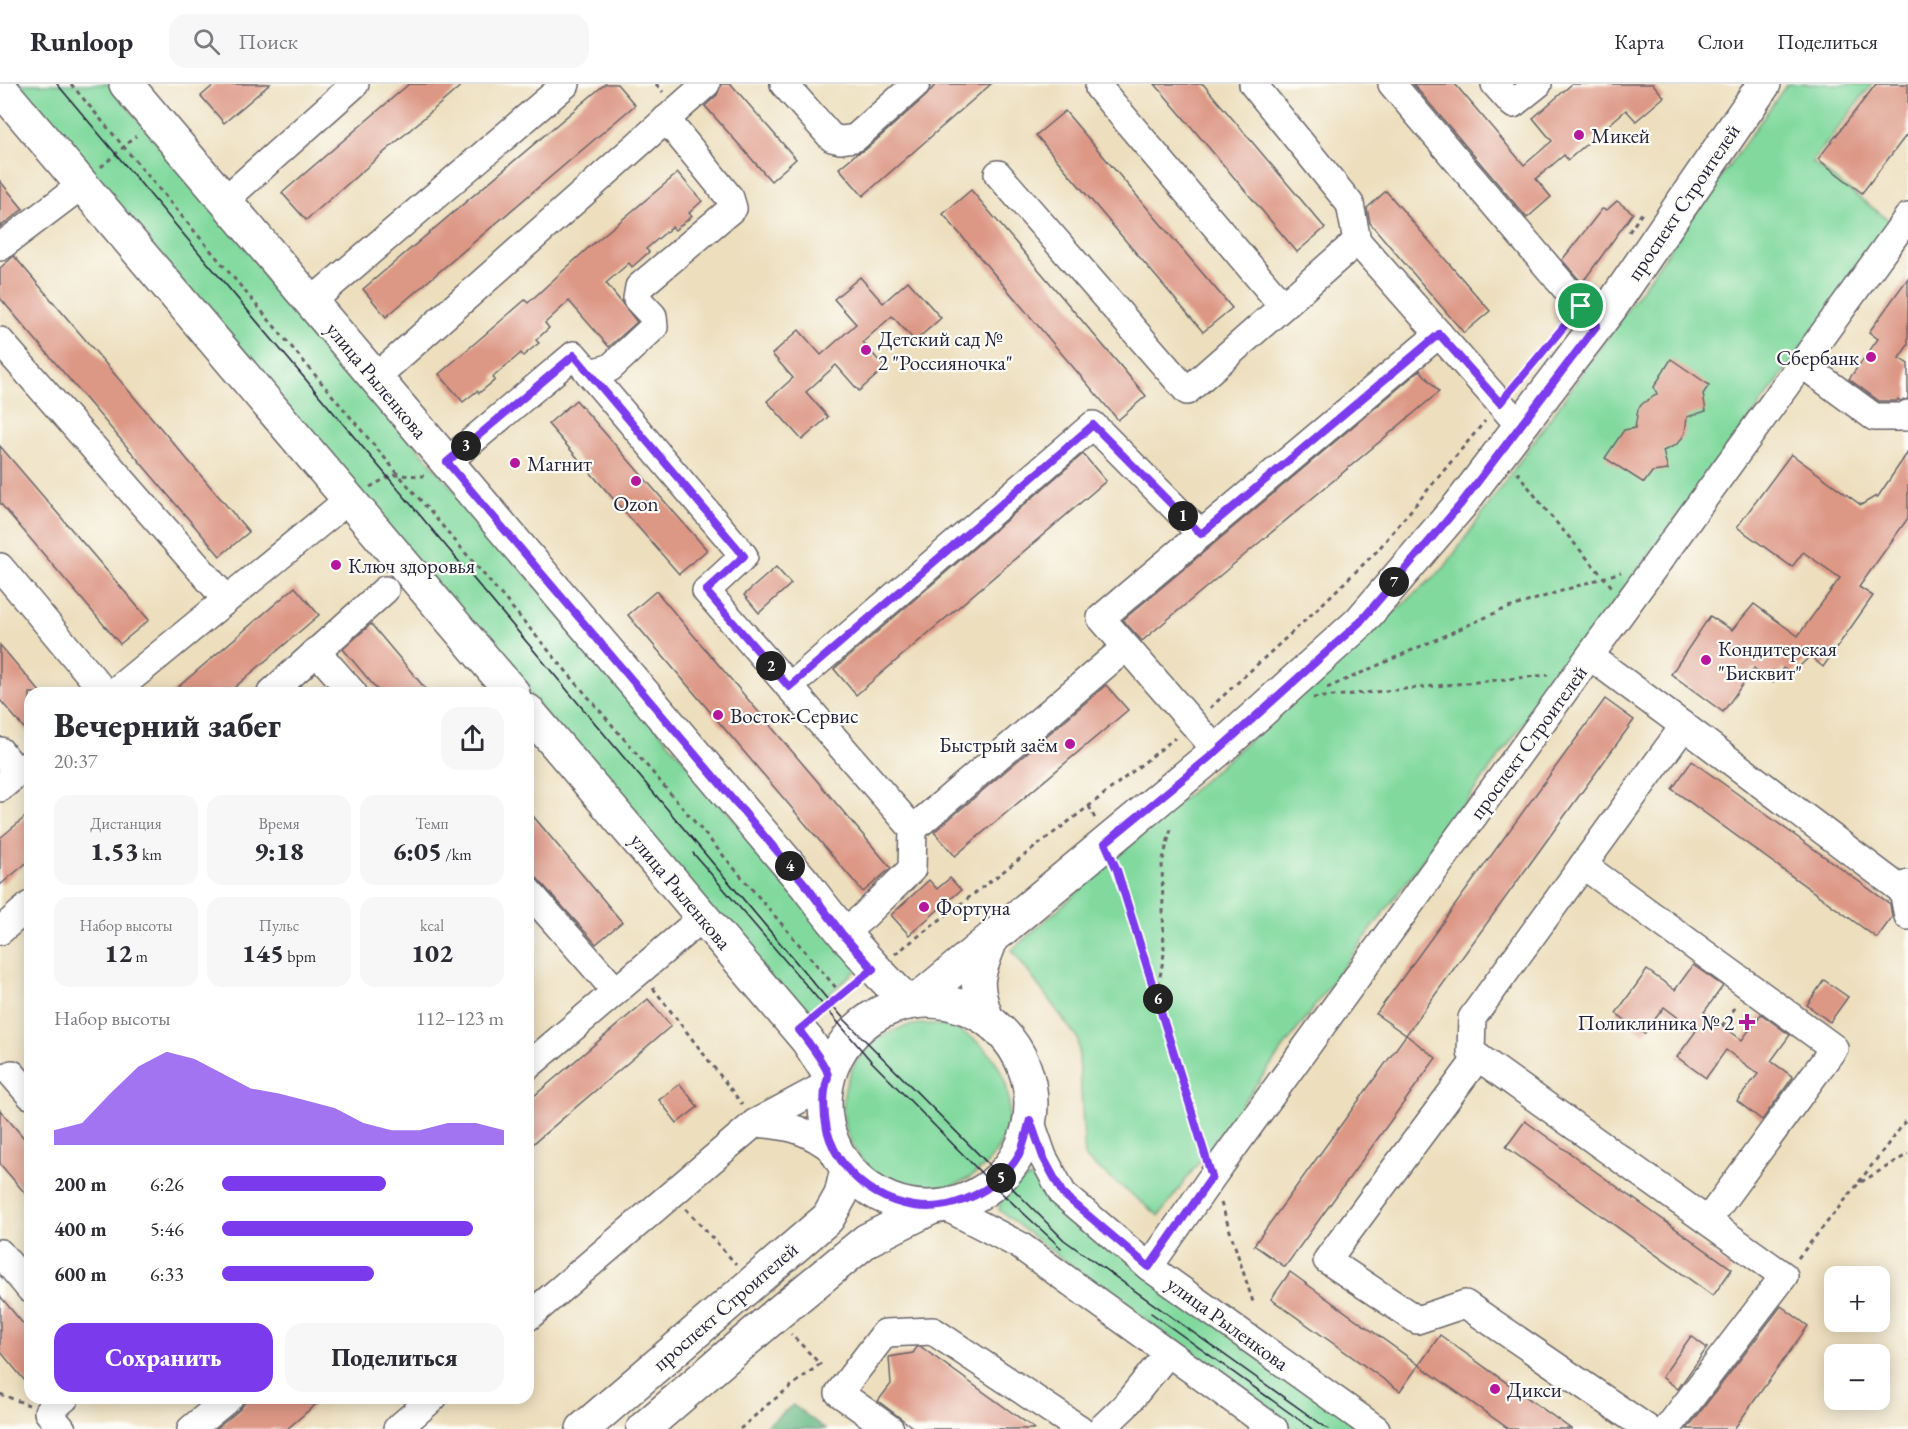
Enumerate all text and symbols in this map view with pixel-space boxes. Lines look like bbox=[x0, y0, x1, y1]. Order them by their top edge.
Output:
search box bbox=[169, 14, 589, 68]
text: Runloop bbox=[30, 23, 133, 59]
icon: search bbox=[190, 25, 223, 58]
text: Поиск bbox=[238, 27, 298, 56]
text: Карта bbox=[1614, 28, 1664, 55]
text: Слои bbox=[1697, 28, 1744, 55]
text: Поделиться bbox=[1777, 28, 1878, 55]
street label: проспект Строителей bbox=[1620, 118, 1746, 286]
place label: Микей bbox=[1591, 122, 1650, 149]
marker: Микей bbox=[1572, 128, 1586, 142]
pin bbox=[1555, 280, 1606, 331]
icon: arrive bbox=[1564, 289, 1597, 322]
street label: улица Рыленкова bbox=[320, 316, 434, 444]
place label: Детский сад № 2 "Россияночка" bbox=[878, 325, 1013, 376]
marker: Детский сад № 2 "Россияночка" bbox=[859, 343, 873, 357]
place label: Сбербанк bbox=[1776, 344, 1859, 371]
marker: Сбербанк bbox=[1864, 350, 1878, 364]
pin: 3 bbox=[451, 431, 481, 461]
text: 3 bbox=[462, 435, 470, 456]
place label: Магнит bbox=[527, 450, 592, 477]
marker: Магнит bbox=[508, 456, 522, 470]
marker: Ozon bbox=[629, 474, 643, 488]
place label: Ozon bbox=[613, 490, 659, 517]
pin: 1 bbox=[1168, 501, 1198, 531]
text: 1 bbox=[1179, 505, 1187, 526]
place label: Ключ здоровья bbox=[348, 552, 475, 579]
marker: Ключ здоровья bbox=[329, 558, 343, 572]
pin: 7 bbox=[1379, 567, 1409, 597]
text: 7 bbox=[1390, 571, 1398, 592]
place label: Кондитерская "Бисквит" bbox=[1718, 635, 1837, 686]
pin: 2 bbox=[756, 651, 786, 681]
marker: Кондитерская "Бисквит" bbox=[1699, 653, 1713, 667]
text: 2 bbox=[767, 655, 775, 676]
street label: проспект Строителей bbox=[1463, 660, 1593, 824]
place label: Восток-Сервис bbox=[730, 702, 859, 729]
text: Вечерний забег bbox=[54, 704, 281, 747]
button: share bbox=[441, 707, 504, 770]
marker: Восток-Сервис bbox=[711, 708, 725, 722]
place label: Быстрый заём bbox=[939, 731, 1058, 758]
marker: Быстрый заём bbox=[1063, 737, 1077, 751]
text: 20:37 bbox=[54, 748, 97, 774]
text: Дистанция bbox=[90, 813, 162, 834]
text: Время bbox=[258, 813, 300, 834]
text: Темп bbox=[415, 813, 449, 834]
street label: улица Рыленкова bbox=[624, 827, 738, 955]
text: 1.53 bbox=[90, 834, 139, 868]
text: 9:18 bbox=[254, 834, 304, 868]
text: 6:05 bbox=[392, 834, 442, 868]
text: km bbox=[139, 844, 162, 865]
text: /km bbox=[442, 844, 472, 865]
pin: 4 bbox=[775, 851, 805, 881]
text: 4 bbox=[786, 855, 794, 876]
place label: Фортуна bbox=[936, 894, 1011, 921]
marker: Фортуна bbox=[917, 900, 931, 914]
text: Набор высоты bbox=[79, 915, 173, 936]
text: Пульс bbox=[259, 915, 299, 936]
text: kcal bbox=[420, 915, 444, 936]
text: 12 bbox=[104, 936, 132, 970]
text: 145 bbox=[242, 936, 284, 970]
text: 102 bbox=[411, 936, 453, 970]
text: m bbox=[132, 946, 148, 967]
text: bpm bbox=[284, 946, 316, 967]
pin: 6 bbox=[1143, 984, 1173, 1014]
text: 6 bbox=[1154, 988, 1162, 1009]
text: Набор высоты bbox=[54, 1005, 170, 1031]
text: 112–123 m bbox=[416, 1005, 504, 1031]
place label: Поликлиника № 2 bbox=[1578, 1009, 1734, 1036]
marker: Поликлиника № 2 bbox=[1738, 1013, 1756, 1031]
pin: 5 bbox=[986, 1163, 1016, 1193]
text: 5 bbox=[997, 1167, 1005, 1188]
text: 200 m bbox=[54, 1171, 107, 1197]
text: 6:26 bbox=[150, 1171, 184, 1197]
text: 400 m bbox=[54, 1216, 107, 1242]
text: 5:46 bbox=[150, 1216, 184, 1242]
street label: проспект Строителей bbox=[647, 1236, 803, 1376]
text: 600 m bbox=[54, 1261, 107, 1287]
text: 6:33 bbox=[150, 1261, 184, 1287]
map controls bbox=[1824, 1266, 1890, 1410]
button: + bbox=[1824, 1266, 1890, 1332]
street label: улица Рыленкова bbox=[1162, 1270, 1295, 1377]
button: Сохранить bbox=[54, 1323, 273, 1392]
button: Поделиться bbox=[285, 1323, 504, 1392]
button: − bbox=[1824, 1344, 1890, 1410]
place label: Дикси bbox=[1507, 1376, 1562, 1403]
marker: Дикси bbox=[1488, 1382, 1502, 1396]

